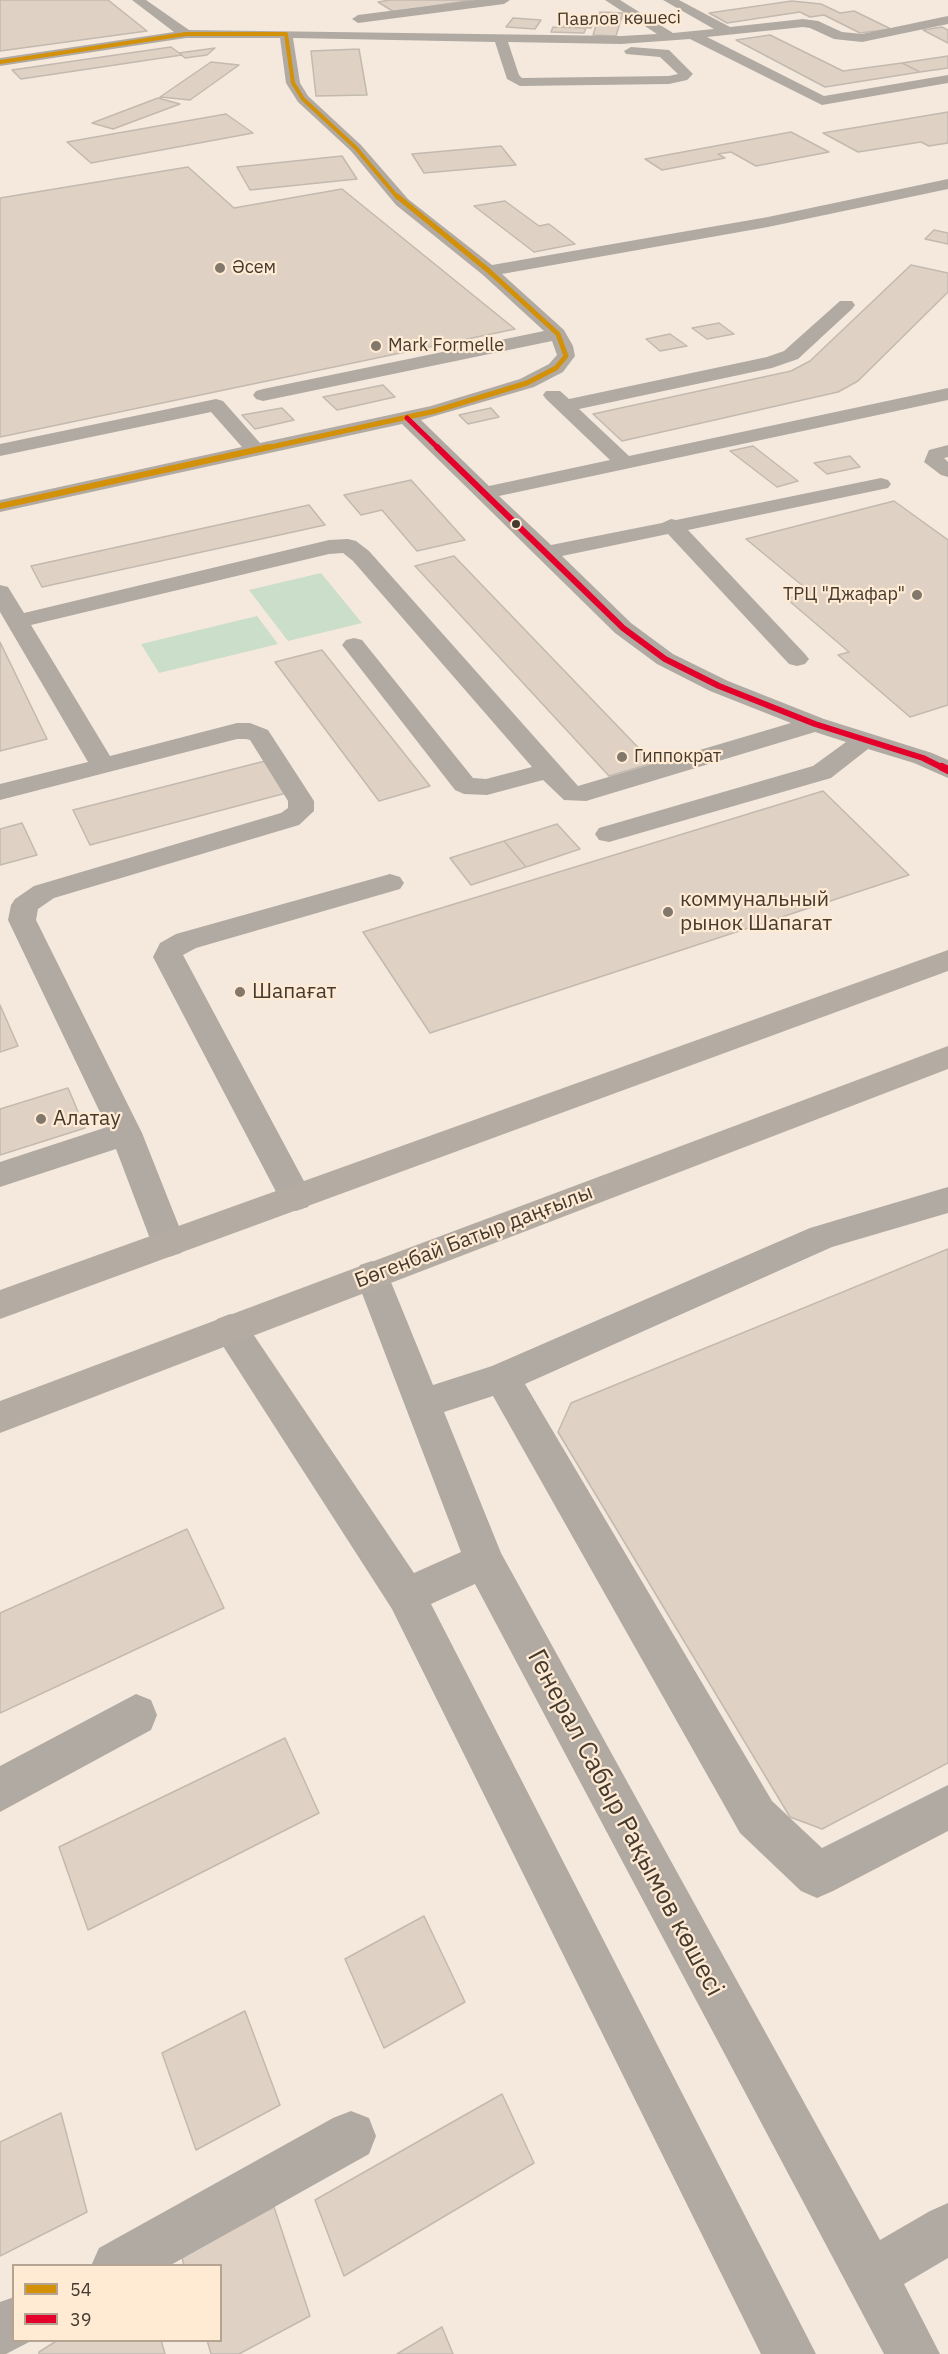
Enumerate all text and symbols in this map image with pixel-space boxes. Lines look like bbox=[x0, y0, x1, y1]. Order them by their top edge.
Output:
street label: Павлов көшесі bbox=[557, 7, 681, 31]
place label: Әсем bbox=[232, 257, 276, 279]
marker: Әсем bbox=[213, 261, 227, 275]
place label: Mark Formelle bbox=[388, 335, 504, 357]
marker: Mark Formelle bbox=[369, 339, 383, 353]
unlabelled marker bbox=[510, 518, 522, 530]
place label: ТРЦ "Джафар" bbox=[783, 584, 905, 606]
marker: ТРЦ "Джафар" bbox=[910, 588, 924, 602]
place label: Гиппократ bbox=[634, 746, 721, 768]
marker: Гиппократ bbox=[615, 750, 629, 764]
place label: коммунальный рынок Шапагат bbox=[680, 887, 832, 937]
marker: коммунальный рынок Шапагат bbox=[661, 905, 675, 919]
place label: Шапағат bbox=[252, 979, 337, 1005]
marker: Шапағат bbox=[233, 985, 247, 999]
place label: Алатау bbox=[53, 1106, 121, 1132]
marker: Алатау bbox=[34, 1112, 48, 1126]
street label: Бөгенбай Батыр даңғылы bbox=[351, 1180, 597, 1294]
street label: Генерал Сабыр Рақымов көшесі bbox=[520, 1644, 730, 2002]
legend bbox=[12, 2264, 222, 2342]
text: 54 bbox=[70, 2278, 92, 2301]
text: 39 bbox=[70, 2308, 92, 2331]

